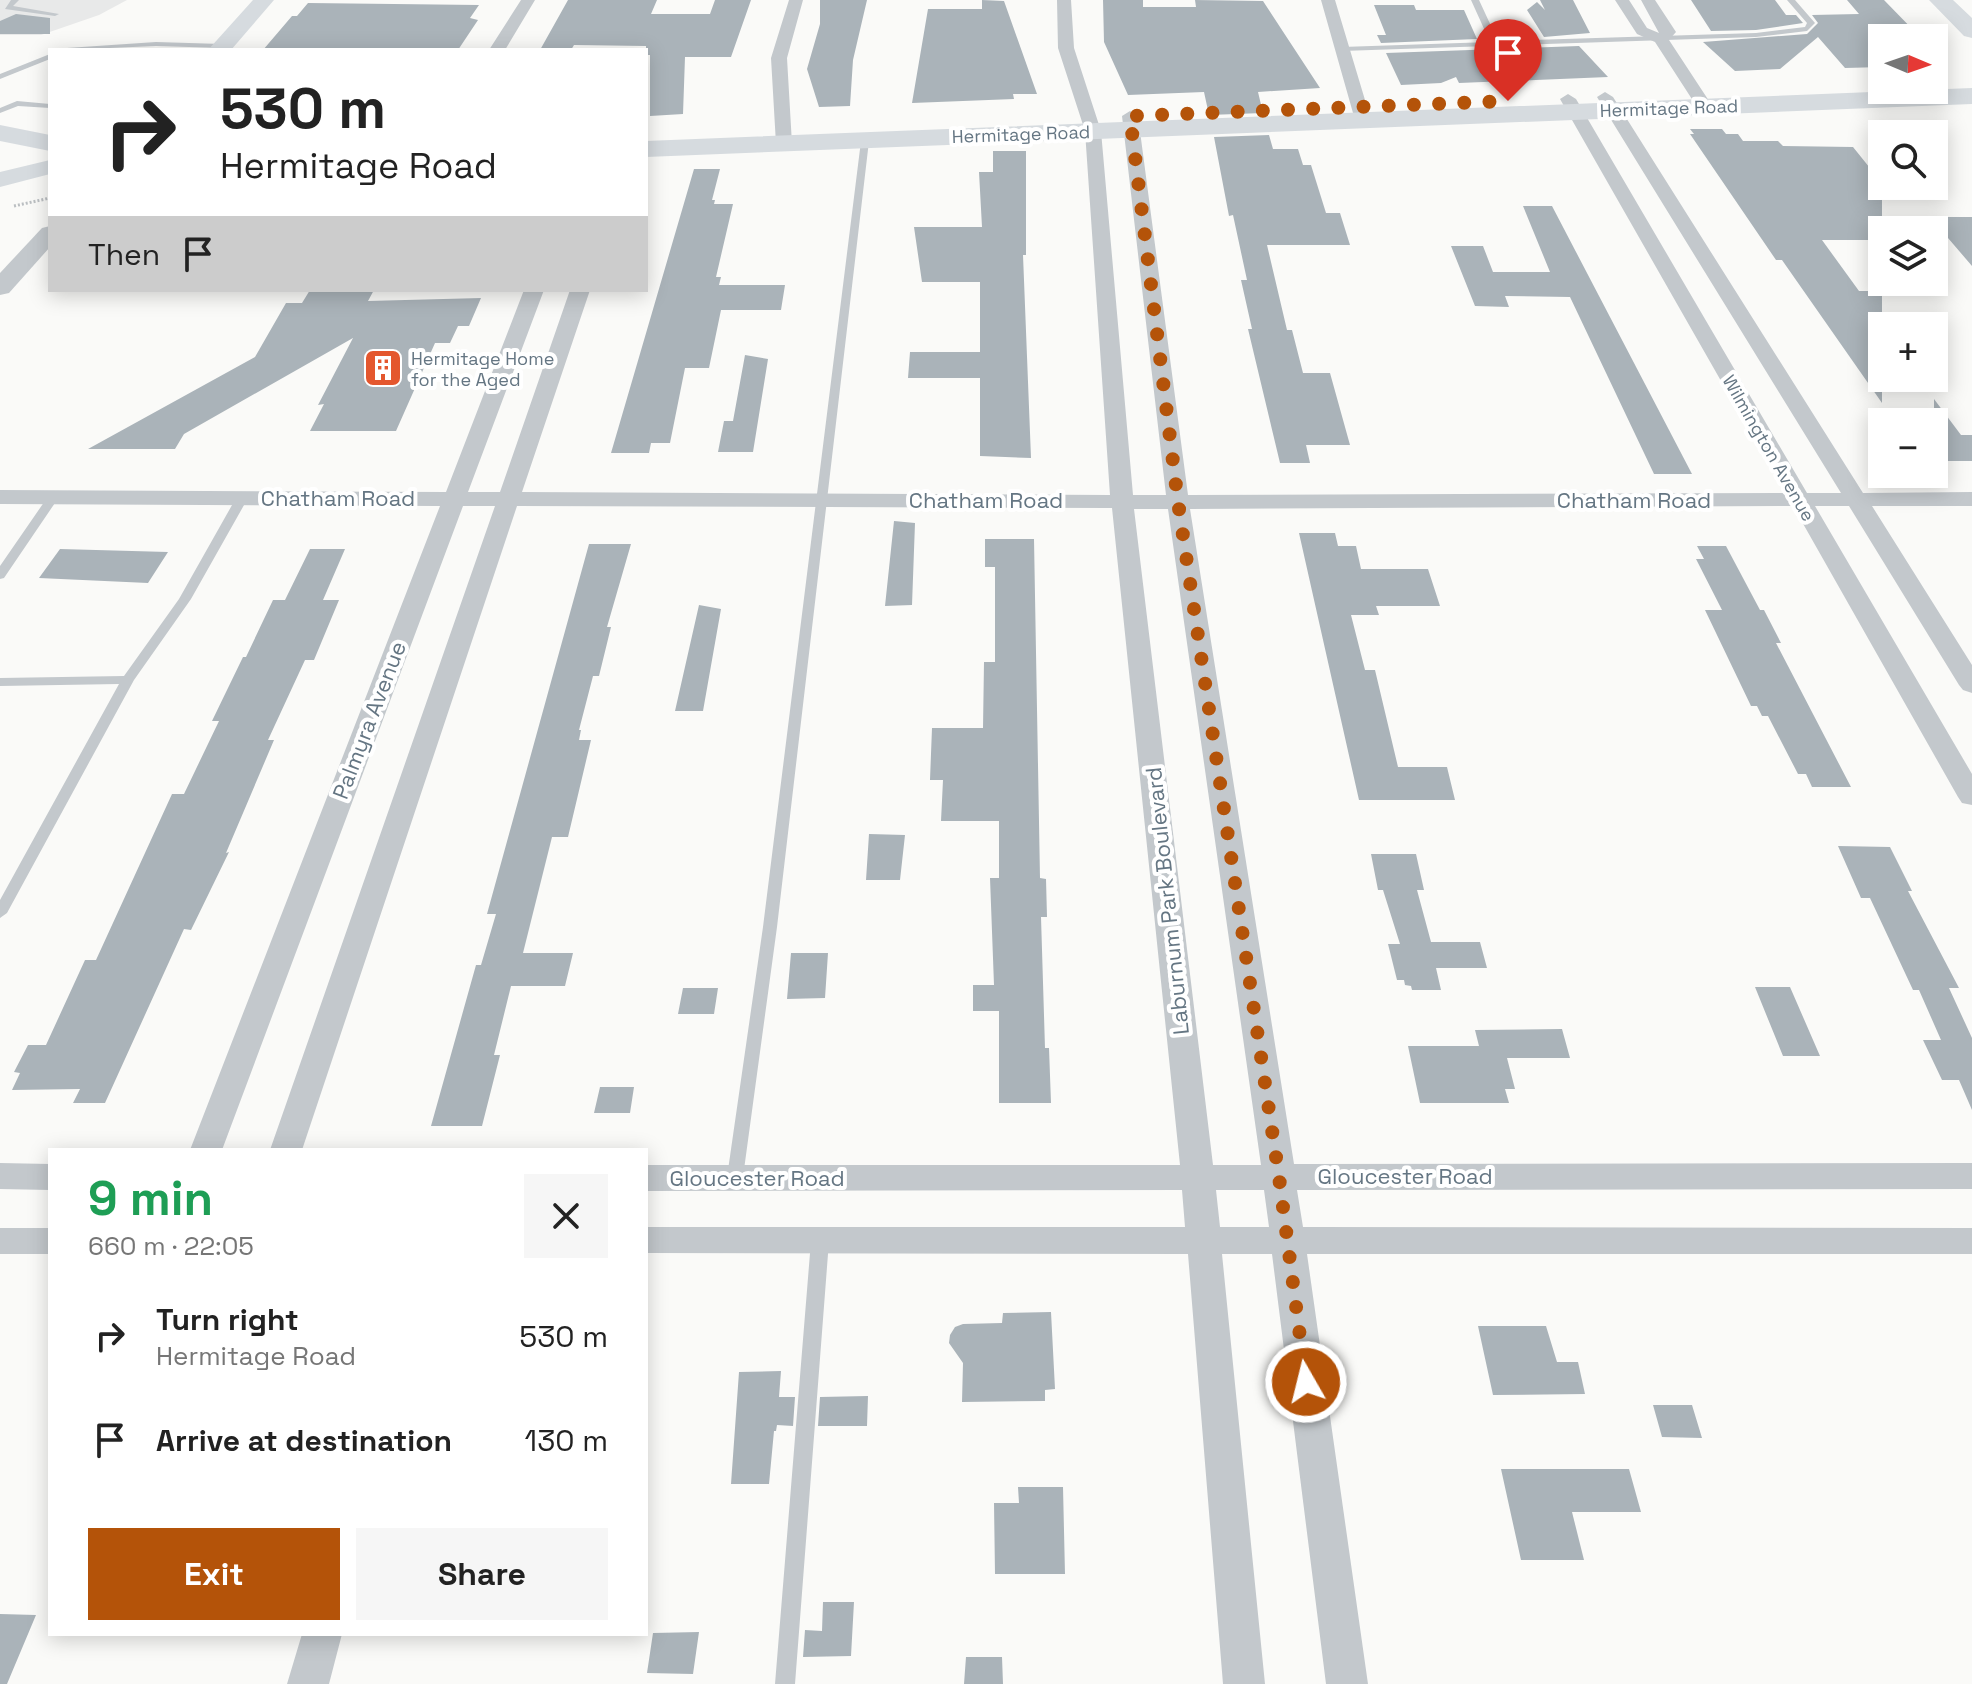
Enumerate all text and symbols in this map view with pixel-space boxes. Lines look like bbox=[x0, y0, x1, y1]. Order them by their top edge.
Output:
pin bbox=[1474, 19, 1542, 101]
north arrow bbox=[1868, 24, 1948, 104]
map controls bbox=[1868, 24, 1948, 488]
icon: arrive bbox=[1486, 31, 1530, 75]
text: 530 m bbox=[220, 73, 386, 144]
icon: right bbox=[88, 80, 192, 184]
street label: Hermitage Road bbox=[1599, 94, 1739, 122]
street label: Hermitage Road bbox=[951, 120, 1091, 148]
button: search bbox=[1868, 120, 1948, 200]
text: Hermitage Road bbox=[220, 143, 497, 189]
button: layers bbox=[1868, 216, 1948, 296]
icon: arrive bbox=[176, 232, 220, 276]
text: Then bbox=[88, 235, 160, 274]
button: + bbox=[1868, 312, 1948, 392]
building icon: Hermitage Home for the Aged bbox=[362, 347, 404, 389]
place label: Hermitage Home for the Aged bbox=[411, 347, 554, 391]
street label: Wilmington Avenue bbox=[1718, 371, 1820, 525]
button: − bbox=[1868, 408, 1948, 488]
street label: Chatham Road bbox=[261, 484, 415, 512]
street label: Chatham Road bbox=[909, 486, 1063, 514]
street label: Chatham Road bbox=[1557, 486, 1711, 514]
street label: Palmyra Avenue bbox=[326, 637, 412, 803]
street label: Laburnum Park Boulevard bbox=[1139, 766, 1195, 1036]
street label: Gloucester Road bbox=[1317, 1162, 1493, 1190]
street label: Gloucester Road bbox=[669, 1164, 845, 1192]
text: 9 min bbox=[88, 1168, 213, 1229]
button: close bbox=[524, 1174, 608, 1258]
text: 660 m · 22:05 bbox=[88, 1229, 254, 1263]
text: Turn right bbox=[156, 1300, 299, 1339]
icon: right bbox=[88, 1314, 132, 1358]
text: 530 m bbox=[519, 1317, 608, 1356]
text: Hermitage Road bbox=[156, 1339, 356, 1373]
position arrow bbox=[1264, 1340, 1348, 1424]
icon: arrive bbox=[88, 1418, 132, 1462]
text: Arrive at destination bbox=[156, 1421, 452, 1460]
text: 130 m bbox=[525, 1421, 608, 1460]
button: Exit bbox=[88, 1528, 340, 1620]
button: Share bbox=[356, 1528, 608, 1620]

